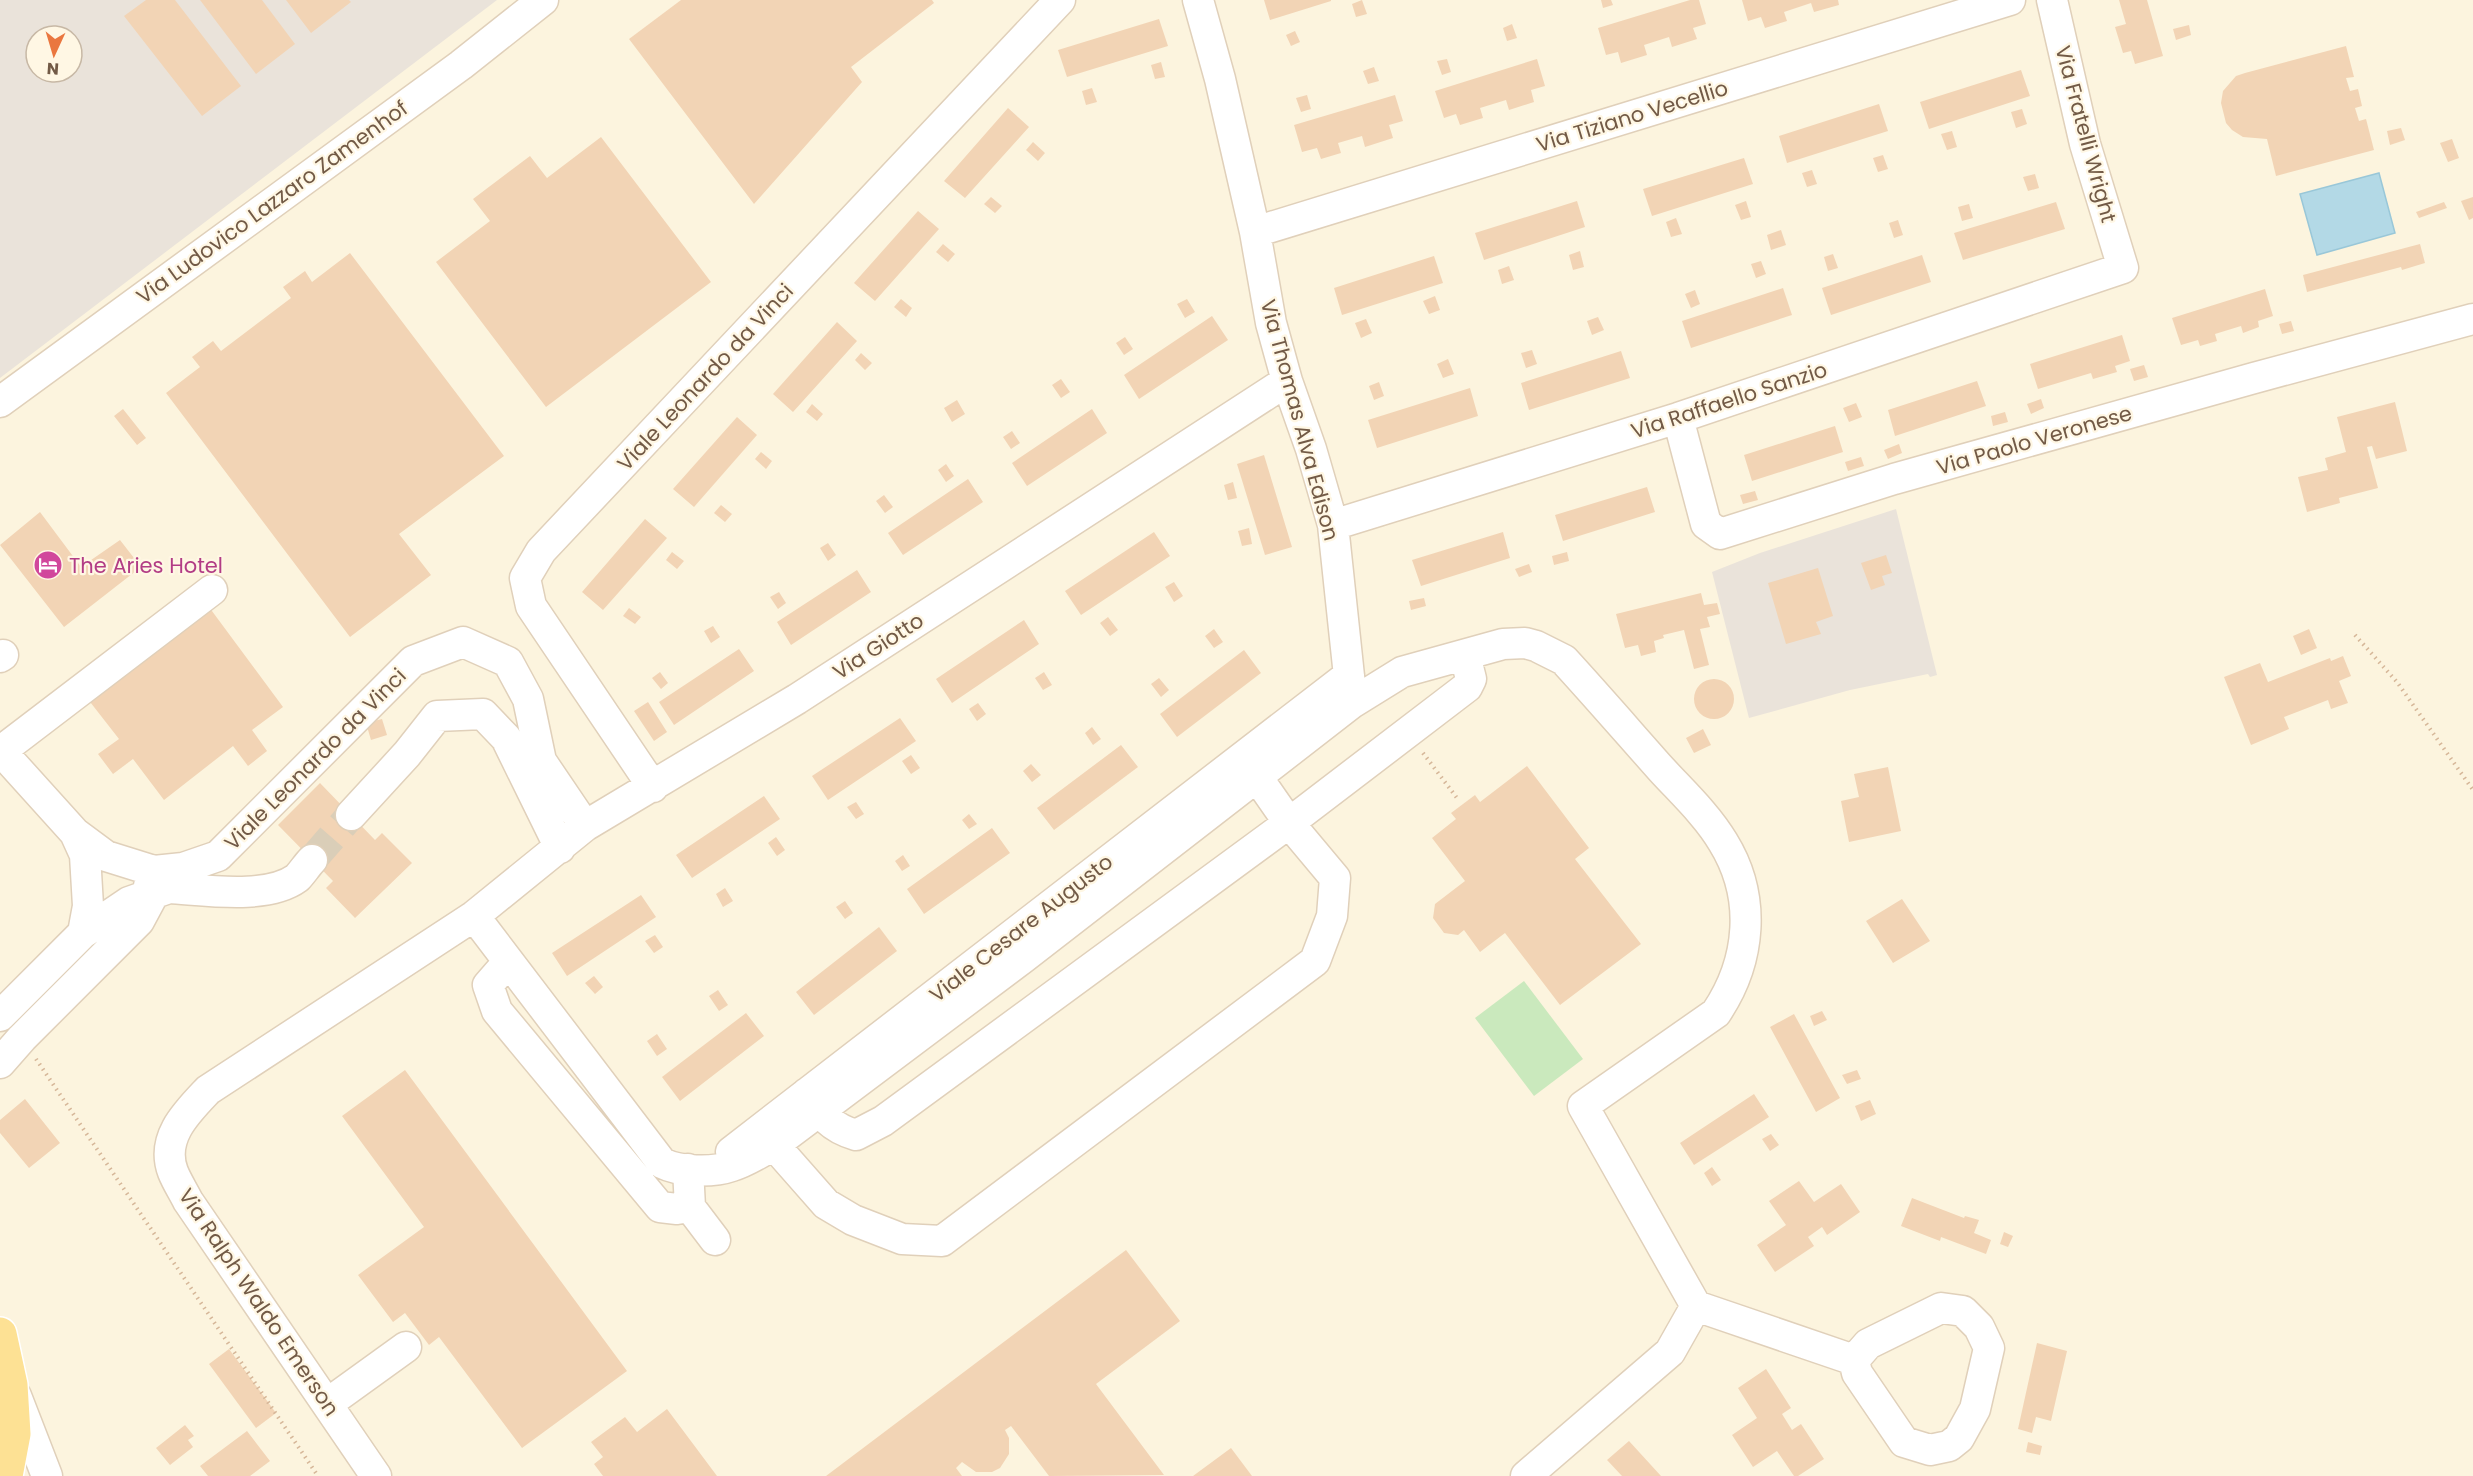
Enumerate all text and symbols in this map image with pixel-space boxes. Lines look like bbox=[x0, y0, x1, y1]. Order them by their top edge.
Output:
north arrow bbox=[24, 24, 84, 84]
street label: Via Fratelli Wright bbox=[2048, 42, 2124, 226]
text: N bbox=[46, 57, 60, 80]
street label: Via Tiziano Vecellio bbox=[1533, 73, 1731, 159]
street label: Via Ludovico Lazzaro Zamenhof bbox=[130, 94, 414, 310]
street label: Viale Leonardo da Vinci bbox=[610, 277, 800, 477]
street label: Via Thomas Alva Edison bbox=[1254, 296, 1346, 544]
street label: Via Raffaello Sanzio bbox=[1627, 355, 1831, 445]
street label: Via Paolo Veronese bbox=[1933, 398, 2135, 482]
hotel icon: The Aries Hotel bbox=[32, 549, 64, 581]
place label: The Aries Hotel bbox=[69, 551, 223, 580]
street label: Via Giotto bbox=[827, 606, 929, 686]
street label: Viale Leonardo da Vinci bbox=[218, 662, 412, 856]
street label: Viale Cesare Augusto bbox=[923, 847, 1119, 1009]
street label: Via Ralph Waldo Emerson bbox=[172, 1182, 346, 1422]

